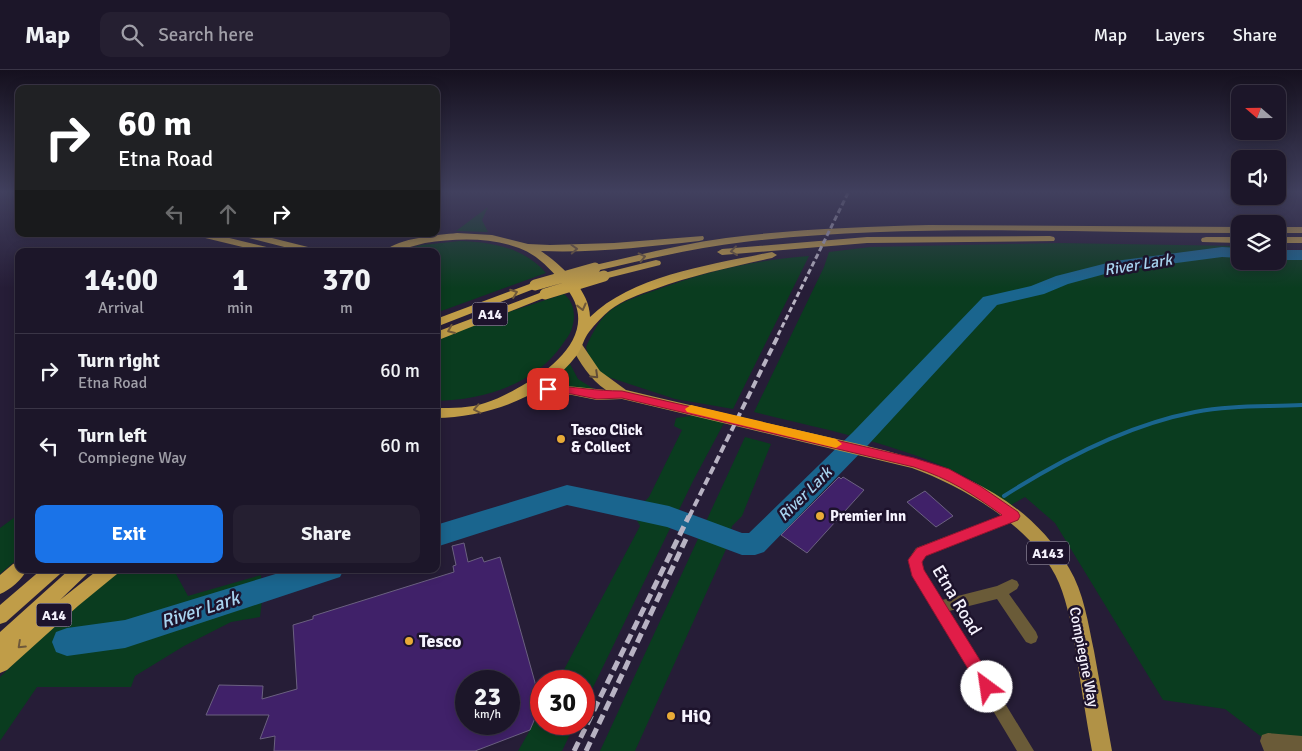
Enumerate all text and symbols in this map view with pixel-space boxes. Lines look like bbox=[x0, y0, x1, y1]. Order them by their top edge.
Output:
search box bbox=[100, 12, 450, 57]
text: Map bbox=[25, 20, 70, 50]
icon: search bbox=[118, 21, 146, 49]
text: Search here bbox=[158, 23, 254, 47]
text: Map bbox=[1094, 24, 1127, 46]
text: Layers bbox=[1155, 24, 1205, 46]
text: Share bbox=[1233, 24, 1277, 46]
north arrow bbox=[1231, 85, 1286, 140]
map controls bbox=[1231, 85, 1286, 270]
text: 60 m bbox=[118, 102, 192, 145]
icon: right bbox=[35, 105, 100, 170]
text: Etna Road bbox=[118, 145, 213, 172]
button: sound bbox=[1231, 150, 1286, 205]
icon: left bbox=[161, 200, 189, 228]
icon: ahead bbox=[214, 200, 242, 228]
icon: right bbox=[267, 200, 295, 228]
button: layers bbox=[1231, 215, 1286, 270]
one-way arrow bbox=[570, 244, 578, 255]
one-way arrow bbox=[730, 245, 738, 256]
water label: River Lark bbox=[1103, 249, 1175, 280]
one-way arrow bbox=[638, 252, 647, 263]
text: 14:00 bbox=[84, 262, 158, 299]
text: 1 bbox=[232, 262, 248, 299]
text: 370 bbox=[322, 262, 371, 299]
one-way arrow bbox=[509, 289, 518, 299]
text: Arrival bbox=[98, 298, 144, 318]
text: min bbox=[227, 298, 253, 318]
text: m bbox=[340, 298, 353, 318]
road number: A14 bbox=[472, 302, 508, 325]
one-way arrow bbox=[576, 302, 587, 311]
one-way arrow bbox=[447, 324, 456, 335]
text: Turn right bbox=[78, 349, 160, 373]
icon: right bbox=[35, 357, 63, 385]
text: 60 m bbox=[380, 359, 420, 383]
pin bbox=[527, 368, 569, 410]
one-way arrow bbox=[589, 369, 598, 378]
text: Etna Road bbox=[78, 373, 147, 393]
icon: arrive bbox=[534, 375, 562, 403]
one-way arrow bbox=[472, 404, 481, 414]
place label: Tesco Click & Collect bbox=[571, 421, 643, 456]
text: Turn left bbox=[78, 424, 147, 448]
icon: left bbox=[35, 432, 63, 460]
marker: Tesco Click & Collect bbox=[555, 433, 567, 445]
text: 60 m bbox=[380, 434, 420, 458]
text: Compiegne Way bbox=[78, 448, 187, 468]
water label: River Lark bbox=[774, 461, 838, 525]
button: Exit bbox=[35, 505, 223, 563]
button: Share bbox=[233, 505, 420, 563]
place label: Premier Inn bbox=[830, 507, 906, 525]
marker: Premier Inn bbox=[814, 510, 826, 522]
road number: A143 bbox=[1027, 542, 1069, 564]
street label: Etna Road bbox=[928, 561, 986, 639]
water label: River Lark bbox=[158, 586, 244, 634]
road number: A14 bbox=[36, 604, 72, 626]
street label: Compiegne Way bbox=[1065, 605, 1103, 709]
place label: Tesco bbox=[419, 630, 461, 652]
marker: Tesco bbox=[403, 635, 415, 647]
one-way arrow bbox=[17, 639, 26, 648]
position arrow bbox=[960, 660, 1012, 712]
speed limit sign: 30 bbox=[530, 670, 595, 735]
text: 23 bbox=[474, 681, 501, 712]
place label: HiQ bbox=[681, 705, 711, 727]
text: km/h bbox=[474, 707, 501, 722]
marker: HiQ bbox=[665, 710, 677, 722]

